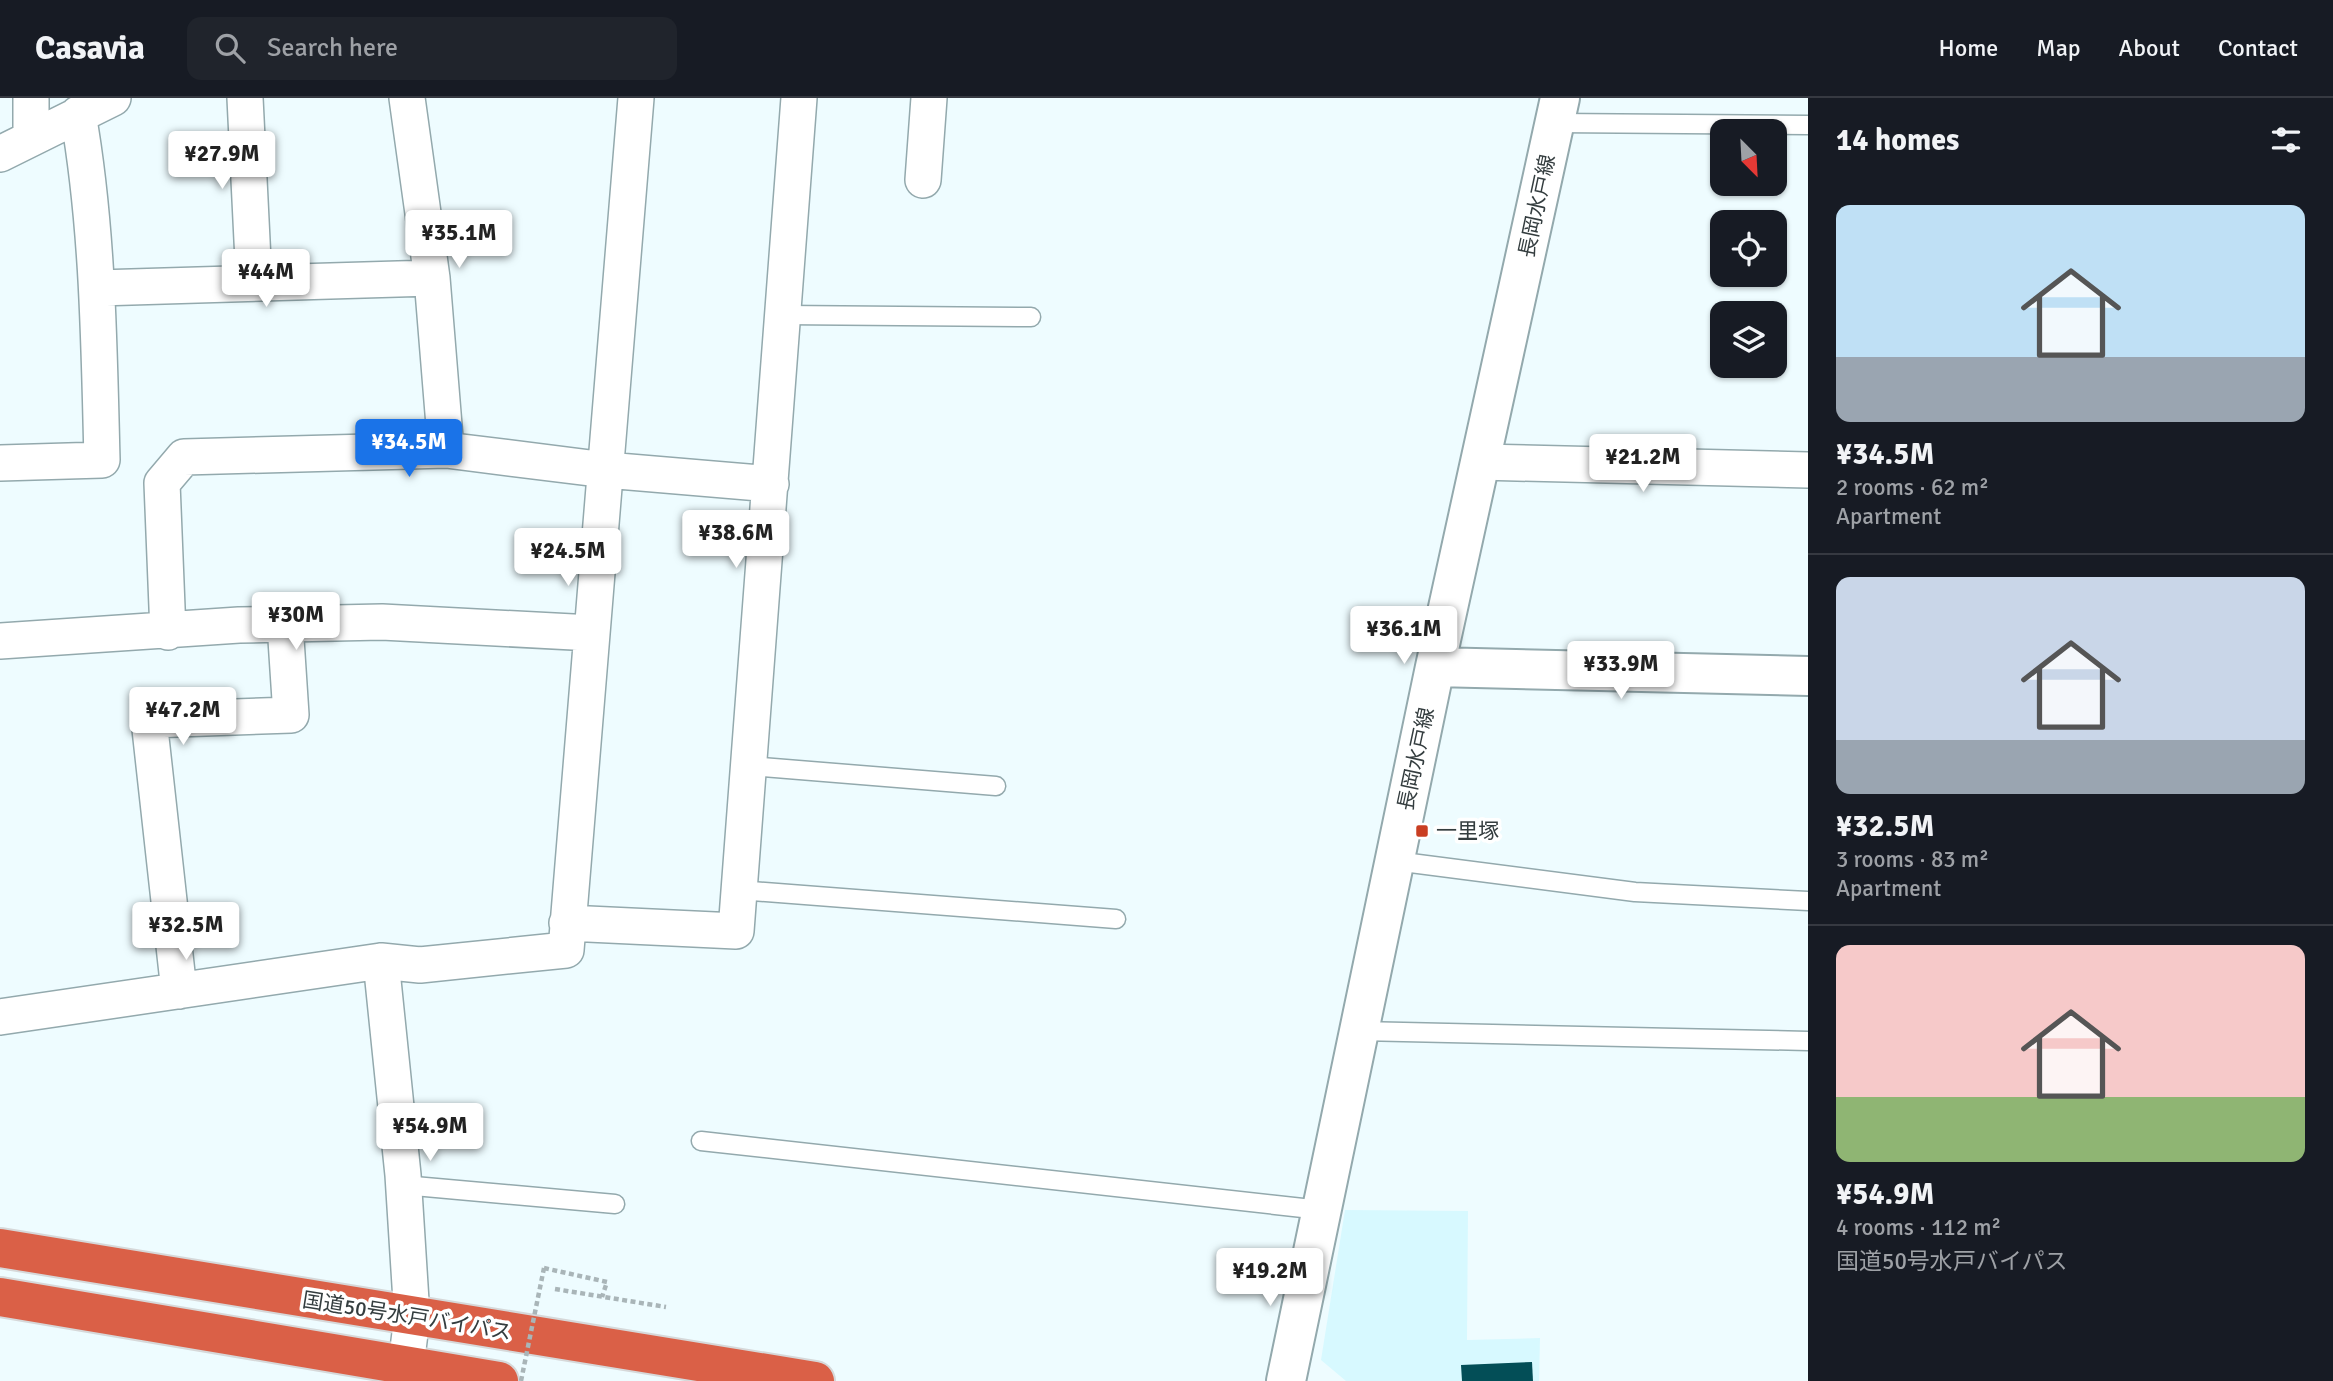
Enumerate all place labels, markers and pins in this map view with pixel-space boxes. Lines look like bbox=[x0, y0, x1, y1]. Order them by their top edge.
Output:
pin: ¥27.9M bbox=[165, 132, 279, 191]
pin: ¥35.1M bbox=[402, 211, 516, 270]
pin: ¥44M bbox=[225, 250, 307, 309]
pin: ¥34.5M bbox=[352, 420, 466, 479]
pin: ¥21.2M bbox=[1586, 434, 1700, 494]
pin: ¥38.6M bbox=[679, 510, 793, 570]
pin: ¥24.5M bbox=[511, 528, 625, 588]
pin: ¥30M bbox=[255, 592, 337, 652]
pin: ¥36.1M bbox=[1347, 606, 1461, 666]
pin: ¥33.9M bbox=[1564, 642, 1678, 701]
pin: ¥47.2M bbox=[126, 688, 240, 747]
place label: 一里塚 bbox=[1436, 818, 1499, 844]
marker: 一里塚 bbox=[1414, 823, 1430, 839]
pin: ¥32.5M bbox=[129, 902, 243, 962]
pin: ¥54.9M bbox=[373, 1104, 487, 1163]
pin: ¥19.2M bbox=[1213, 1248, 1327, 1308]

